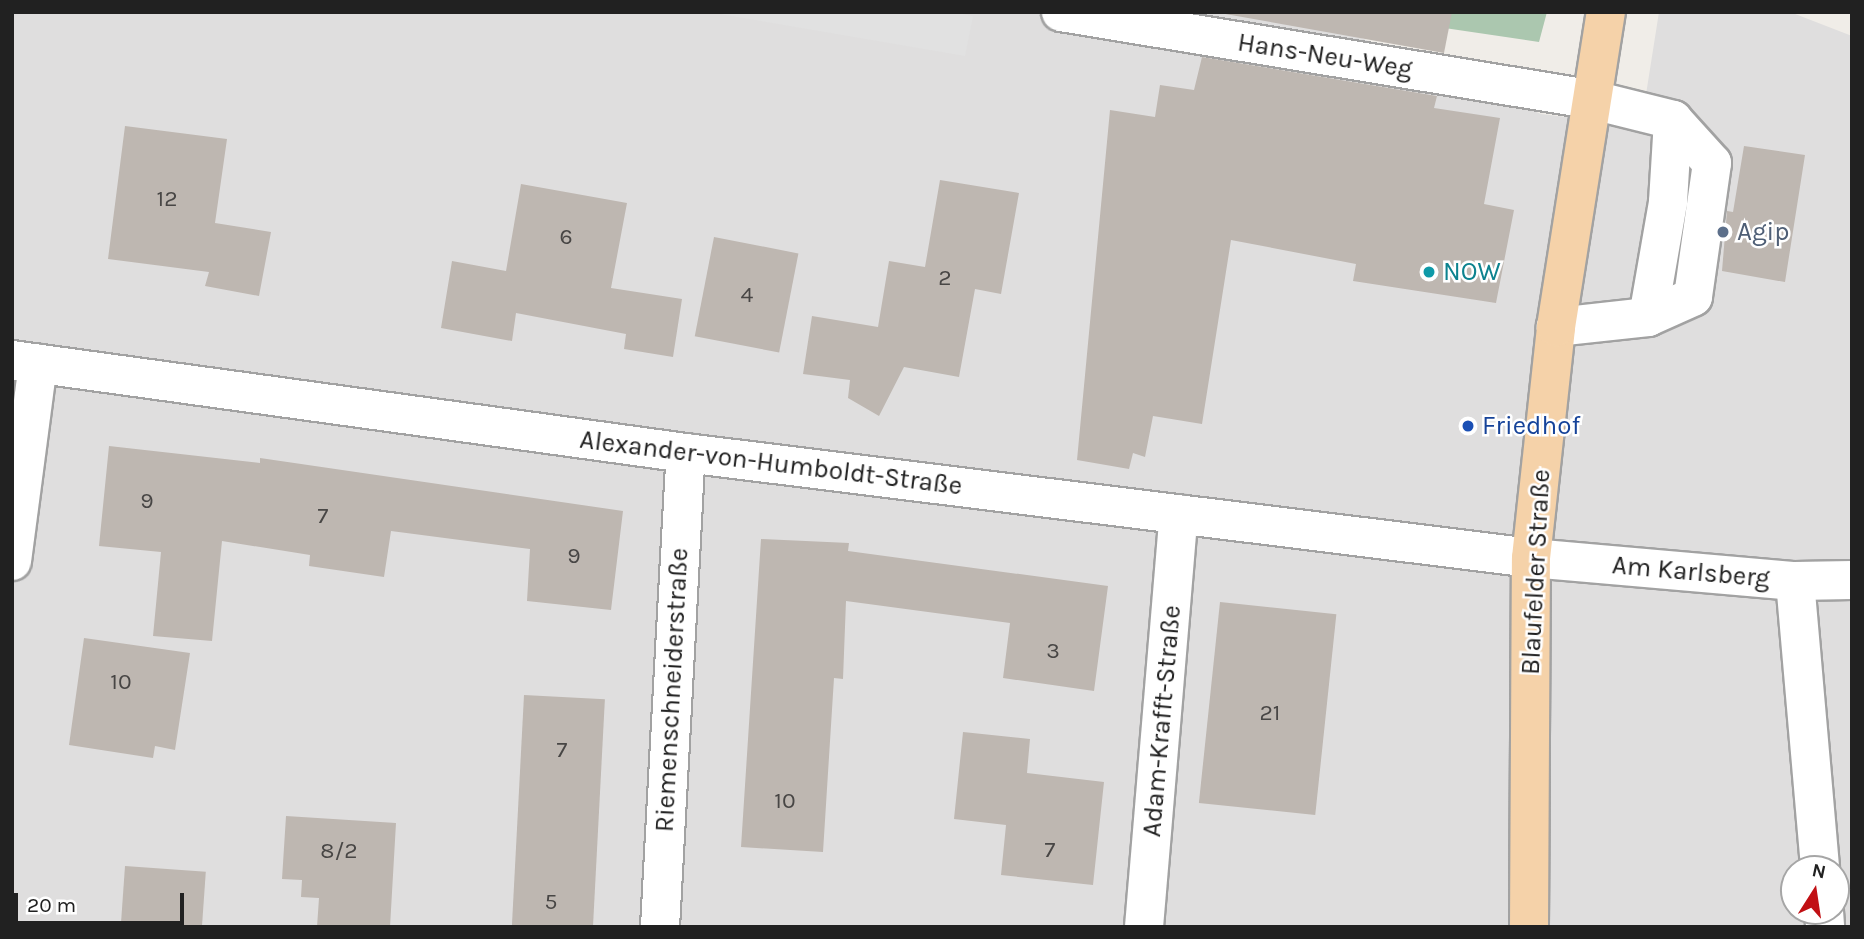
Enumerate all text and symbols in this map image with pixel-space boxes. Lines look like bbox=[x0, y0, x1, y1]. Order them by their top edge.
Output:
street label: Hans-Neu-Weg bbox=[1235, 27, 1415, 85]
house number: 12 bbox=[157, 185, 177, 213]
place label: Agip bbox=[1737, 216, 1790, 248]
house number: 6 bbox=[559, 223, 573, 251]
marker: Agip bbox=[1715, 224, 1731, 240]
place label: NOW bbox=[1443, 256, 1501, 288]
house number: 2 bbox=[938, 264, 952, 292]
marker: NOW bbox=[1421, 264, 1437, 280]
house number: 4 bbox=[741, 281, 753, 309]
place label: Friedhof bbox=[1482, 410, 1580, 442]
marker: Friedhof bbox=[1460, 418, 1476, 434]
street label: Alexander-von-Humboldt-Straße bbox=[578, 424, 964, 502]
street label: Blaufelder Straße bbox=[1515, 468, 1557, 676]
house number: 9 bbox=[140, 487, 154, 515]
house number: 7 bbox=[318, 502, 328, 530]
house number: 9 bbox=[567, 542, 581, 570]
street label: Riemenschneiderstraße bbox=[649, 547, 695, 833]
street label: Am Karlsberg bbox=[1611, 550, 1771, 594]
street label: Adam-Krafft-Straße bbox=[1136, 604, 1188, 838]
house number: 3 bbox=[1046, 637, 1060, 665]
house number: 10 bbox=[110, 668, 132, 696]
house number: 21 bbox=[1260, 699, 1280, 727]
house number: 7 bbox=[557, 736, 567, 764]
house number: 10 bbox=[774, 787, 796, 815]
house number: 7 bbox=[1045, 836, 1055, 864]
house number: 8/2 bbox=[320, 837, 358, 865]
north arrow bbox=[1780, 855, 1850, 925]
text: N bbox=[1810, 859, 1828, 884]
scale bar bbox=[18, 880, 187, 924]
house number: 5 bbox=[545, 888, 557, 916]
text: 20 m bbox=[27, 893, 76, 917]

